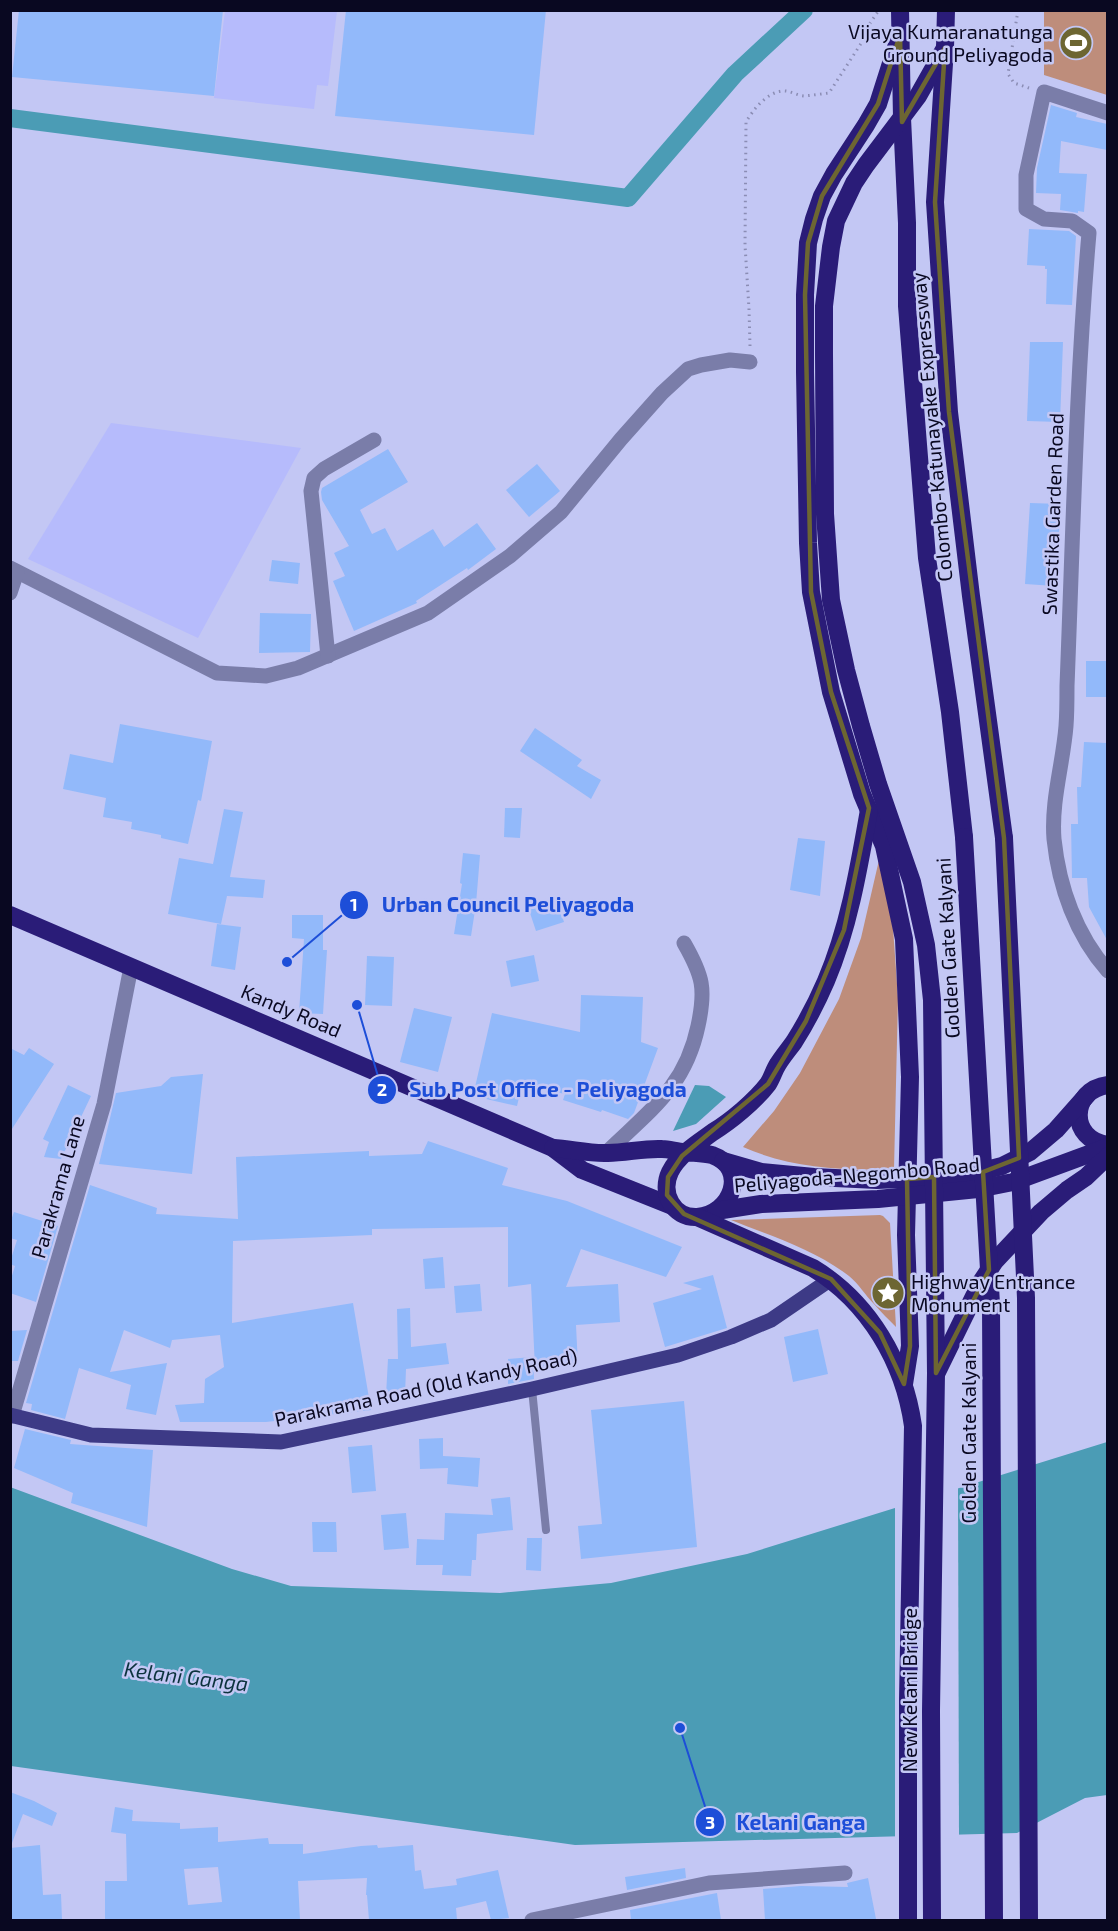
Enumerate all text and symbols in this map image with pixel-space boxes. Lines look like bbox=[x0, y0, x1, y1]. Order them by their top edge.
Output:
place label: Vijaya Kumaranatunga Ground Peliyagoda bbox=[848, 19, 1053, 66]
sports icon: Vijaya Kumaranatunga Ground Peliyagoda bbox=[1058, 25, 1094, 61]
street label: Colombo-Katunayake Expressway bbox=[905, 271, 956, 583]
street label: Swastika Garden Road bbox=[1036, 412, 1068, 616]
street label: Golden Gate Kalyani bbox=[930, 857, 964, 1039]
callout: Urban Council Peliyagoda bbox=[339, 885, 646, 924]
text: Urban Council Peliyagoda bbox=[382, 891, 634, 917]
text: 1 bbox=[350, 893, 358, 915]
street label: Kandy Road bbox=[238, 978, 345, 1042]
callout: Sub Post Office - Peliyagoda bbox=[367, 1070, 699, 1109]
text: Sub Post Office - Peliyagoda bbox=[409, 1076, 687, 1102]
text: 2 bbox=[377, 1078, 387, 1100]
street label: Parakrama Lane bbox=[25, 1113, 89, 1261]
street label: Peliyagoda-Negombo Road bbox=[733, 1151, 981, 1197]
place label: Highway Entrance Monument bbox=[911, 1269, 1076, 1316]
place icon: Highway Entrance Monument bbox=[870, 1275, 906, 1311]
street label: Parakrama Road (Old Kandy Road) bbox=[272, 1343, 579, 1431]
street label: Golden Gate Kalyani bbox=[956, 1343, 980, 1523]
street label: New Kelani Bridge bbox=[897, 1608, 921, 1772]
water label: Kelani Ganga bbox=[123, 1655, 250, 1696]
callout: Kelani Ganga bbox=[695, 1803, 878, 1842]
text: Kelani Ganga bbox=[737, 1809, 865, 1834]
text: 3 bbox=[705, 1811, 715, 1833]

